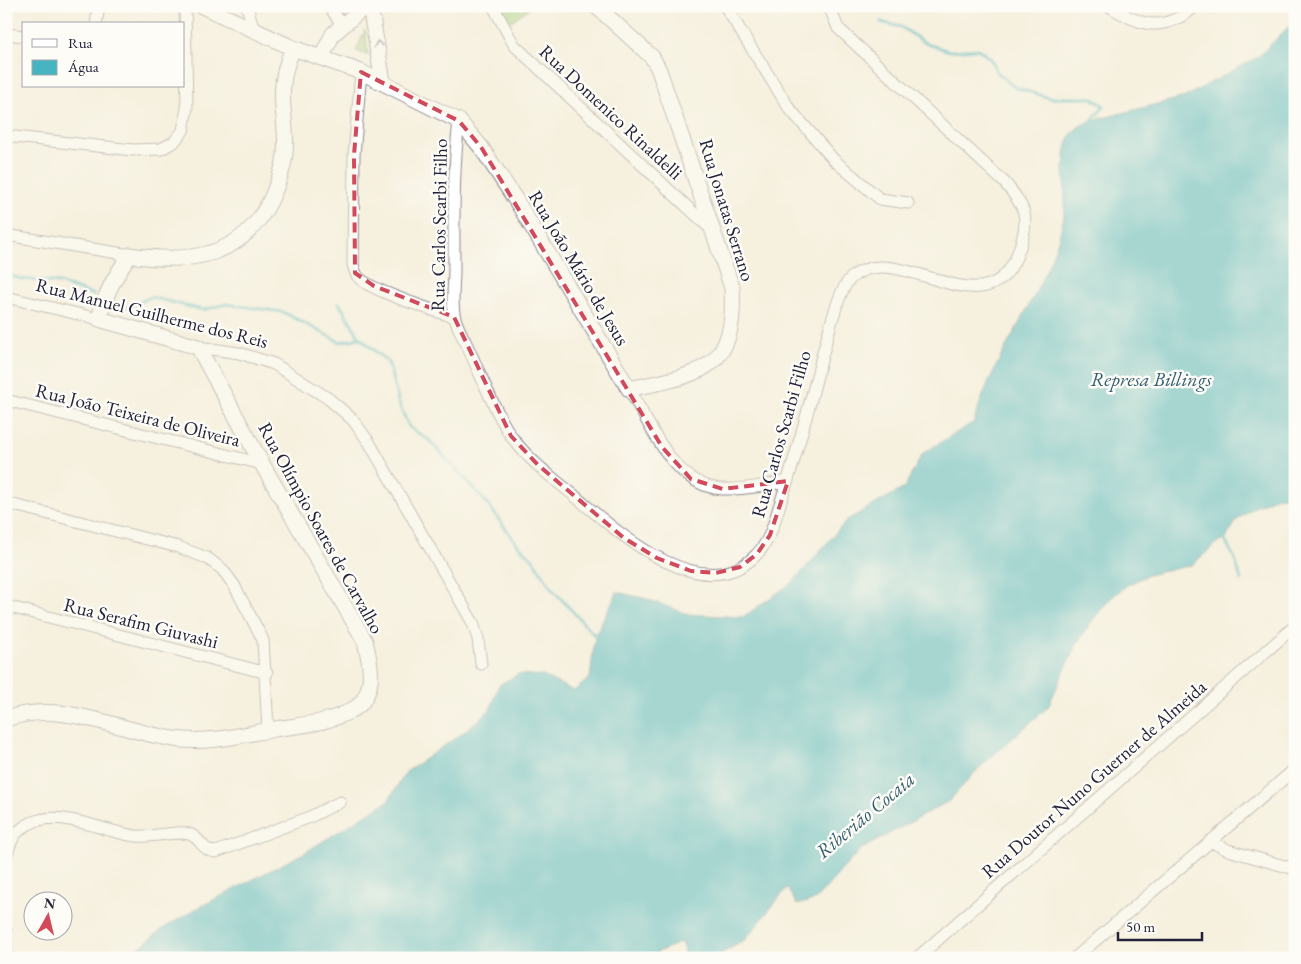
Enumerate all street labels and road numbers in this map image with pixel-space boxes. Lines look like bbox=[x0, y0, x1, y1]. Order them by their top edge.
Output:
street label: Rua Domenico Rinaldelli bbox=[534, 39, 688, 185]
street label: Rua Jonatas Serrano bbox=[693, 136, 761, 284]
street label: Rua Carlos Scarbi Filho bbox=[425, 138, 453, 312]
street label: Rua João Mário de Jesus bbox=[523, 186, 635, 350]
street label: Rua Manuel Guilherme dos Reis bbox=[33, 272, 271, 354]
street label: Rua Carlos Scarbi Filho bbox=[745, 347, 817, 521]
street label: Rua João Teixeira de Oliveira bbox=[33, 377, 243, 453]
street label: Rua Olímpio Soares de Carvalho bbox=[252, 418, 390, 638]
street label: Rua Serafim Giuvashi bbox=[61, 592, 221, 654]
street label: Rua Doutor Nuno Guerner de Almeida bbox=[976, 674, 1212, 884]

